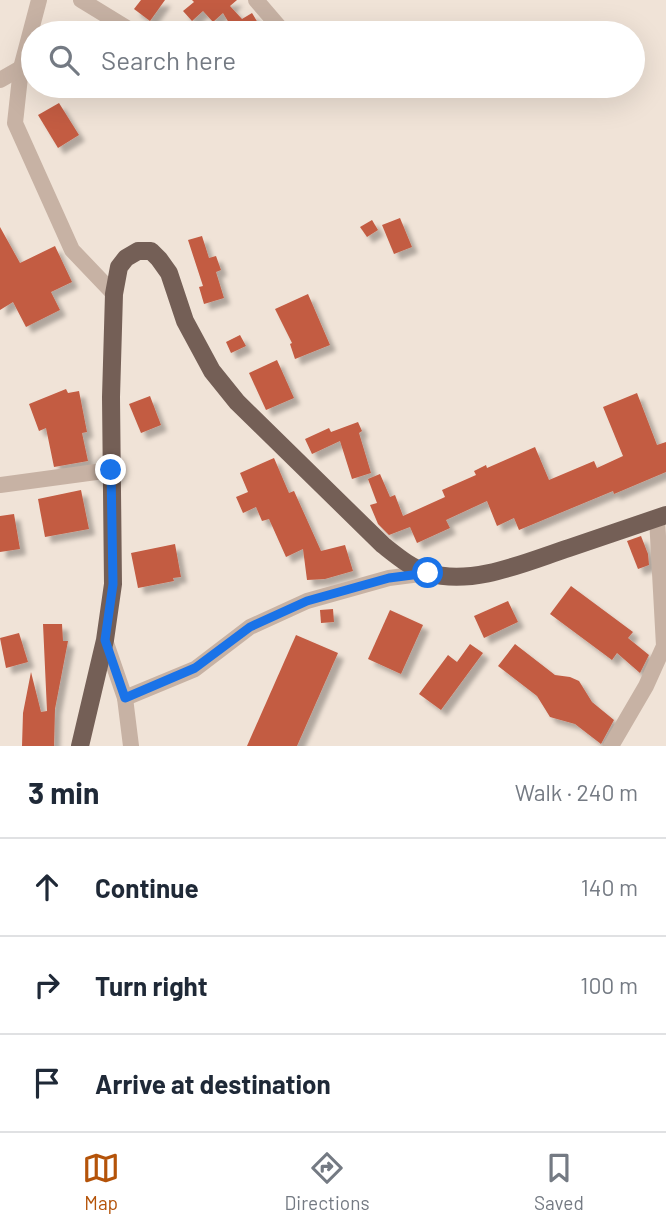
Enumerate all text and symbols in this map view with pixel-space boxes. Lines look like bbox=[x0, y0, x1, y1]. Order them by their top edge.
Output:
search box bbox=[21, 21, 645, 98]
icon: search bbox=[45, 41, 83, 79]
text: Search here bbox=[101, 44, 236, 75]
route end bbox=[95, 454, 126, 485]
route start bbox=[412, 557, 443, 588]
text: 3 min bbox=[28, 774, 99, 810]
text: Walk · 240 m bbox=[515, 778, 638, 806]
icon: ahead bbox=[28, 868, 66, 906]
text: Continue bbox=[95, 872, 199, 903]
text: 140 m bbox=[581, 873, 638, 901]
icon: right bbox=[28, 966, 66, 1004]
text: Turn right bbox=[95, 970, 208, 1001]
text: 100 m bbox=[580, 971, 638, 999]
icon: arrive bbox=[28, 1064, 66, 1102]
text: Arrive at destination bbox=[95, 1068, 331, 1099]
tab: Map bbox=[82, 1149, 120, 1214]
tab: Directions bbox=[285, 1149, 370, 1214]
tab: Saved bbox=[534, 1149, 584, 1214]

